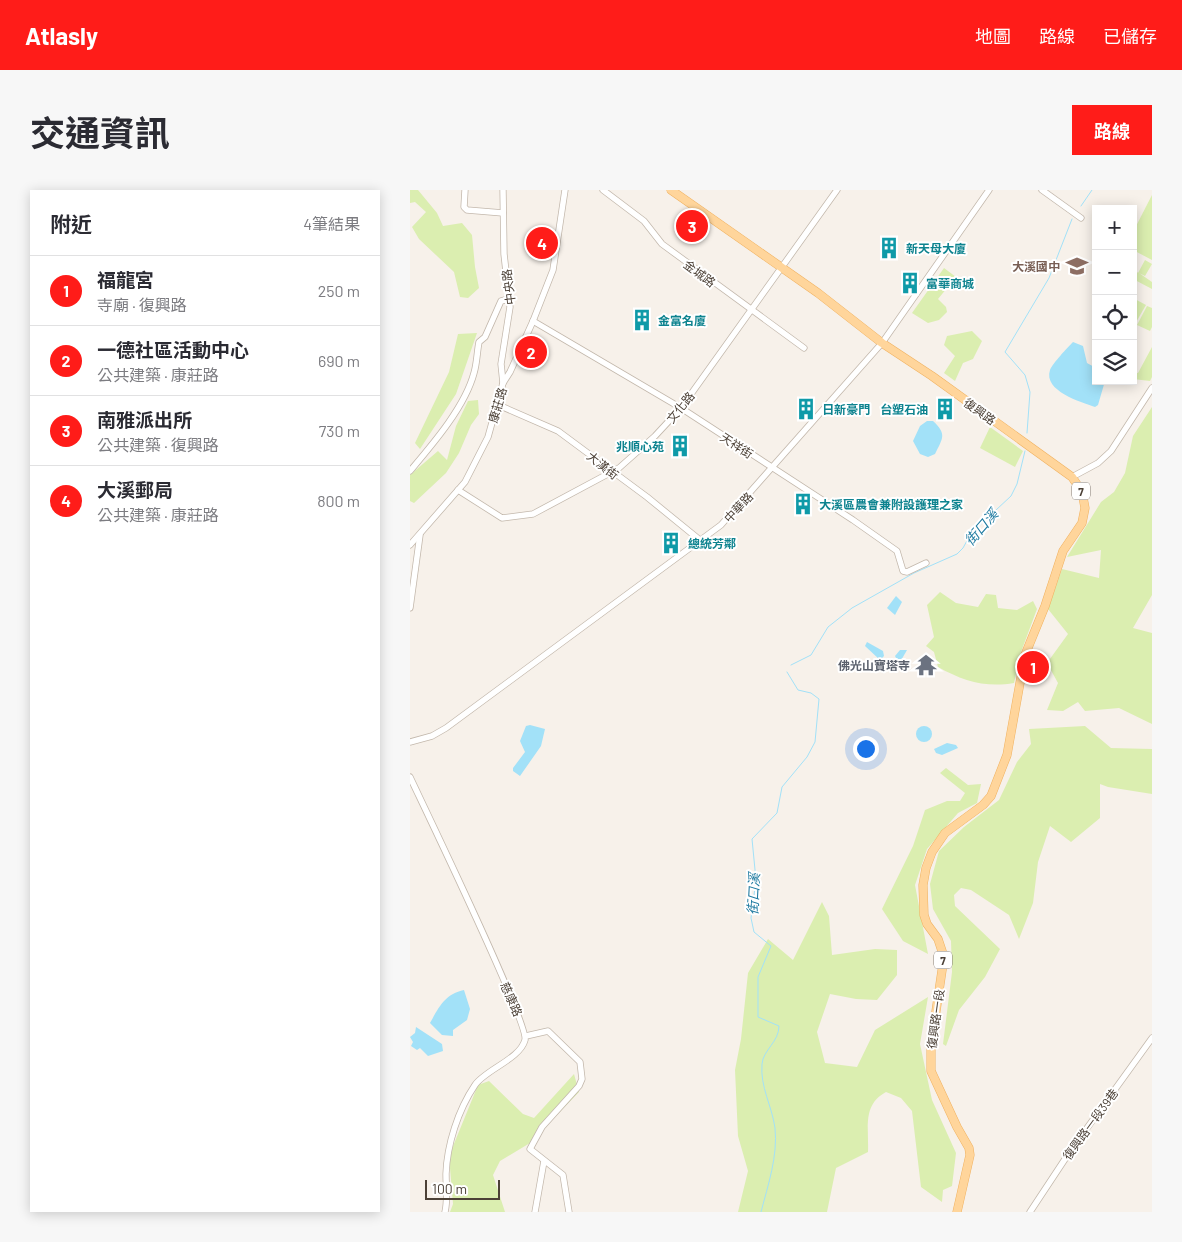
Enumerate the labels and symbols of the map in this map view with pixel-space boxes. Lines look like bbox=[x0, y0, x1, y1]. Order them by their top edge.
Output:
pin: 3 bbox=[676, 207, 708, 245]
pin: 4 bbox=[526, 224, 558, 262]
building icon: 新天母大廈 bbox=[876, 235, 902, 261]
place label: 新天母大廈 bbox=[906, 241, 966, 255]
school or university icon: 大溪國中 bbox=[1064, 253, 1090, 279]
street label: 金城路 bbox=[681, 257, 719, 289]
place label: 大溪國中 bbox=[1012, 259, 1060, 273]
street label: 中央路 bbox=[499, 268, 517, 306]
building icon: 富華商城 bbox=[897, 270, 923, 296]
place label: 富華商城 bbox=[926, 276, 974, 290]
building icon: 金富名廈 bbox=[629, 307, 655, 333]
place label: 金富名廈 bbox=[658, 313, 706, 327]
pin: 2 bbox=[515, 333, 547, 371]
street label: 康莊路 bbox=[485, 386, 509, 424]
street label: 文化路 bbox=[663, 389, 697, 425]
street label: 復興路 bbox=[961, 395, 999, 427]
building icon: 日新豪門 bbox=[793, 396, 819, 422]
building icon: 台塑石油 bbox=[932, 396, 958, 422]
place label: 日新豪門 bbox=[822, 402, 870, 416]
place label: 台塑石油 bbox=[880, 402, 928, 416]
street label: 天祥街 bbox=[718, 429, 756, 461]
building icon: 兆順心苑 bbox=[667, 433, 693, 459]
place label: 兆順心苑 bbox=[616, 439, 664, 453]
street label: 大漢街 bbox=[585, 448, 621, 482]
road number: 7 bbox=[1072, 482, 1090, 500]
street label: 中華路 bbox=[721, 489, 755, 525]
building icon: 大溪區農會兼附設護理之家 bbox=[790, 491, 816, 517]
place label: 大溪區農會兼附設護理之家 bbox=[819, 497, 963, 511]
water label: 街口溪 bbox=[961, 504, 1003, 548]
building icon: 總統芳鄰 bbox=[658, 530, 684, 556]
place label: 總統芳鄰 bbox=[688, 536, 736, 550]
pin: 1 bbox=[1017, 648, 1049, 686]
temple icon: 佛光山寶塔寺 bbox=[913, 652, 939, 678]
place label: 佛光山寶塔寺 bbox=[838, 658, 910, 672]
your location bbox=[853, 736, 879, 762]
water label: 街口溪 bbox=[743, 871, 763, 915]
road number: 7 bbox=[934, 952, 952, 968]
street label: 慈康路 bbox=[498, 980, 526, 1018]
street label: 復興路一段 bbox=[924, 988, 946, 1050]
street label: 復興路一段39巷 bbox=[1060, 1086, 1120, 1162]
scale bar bbox=[425, 1177, 500, 1200]

